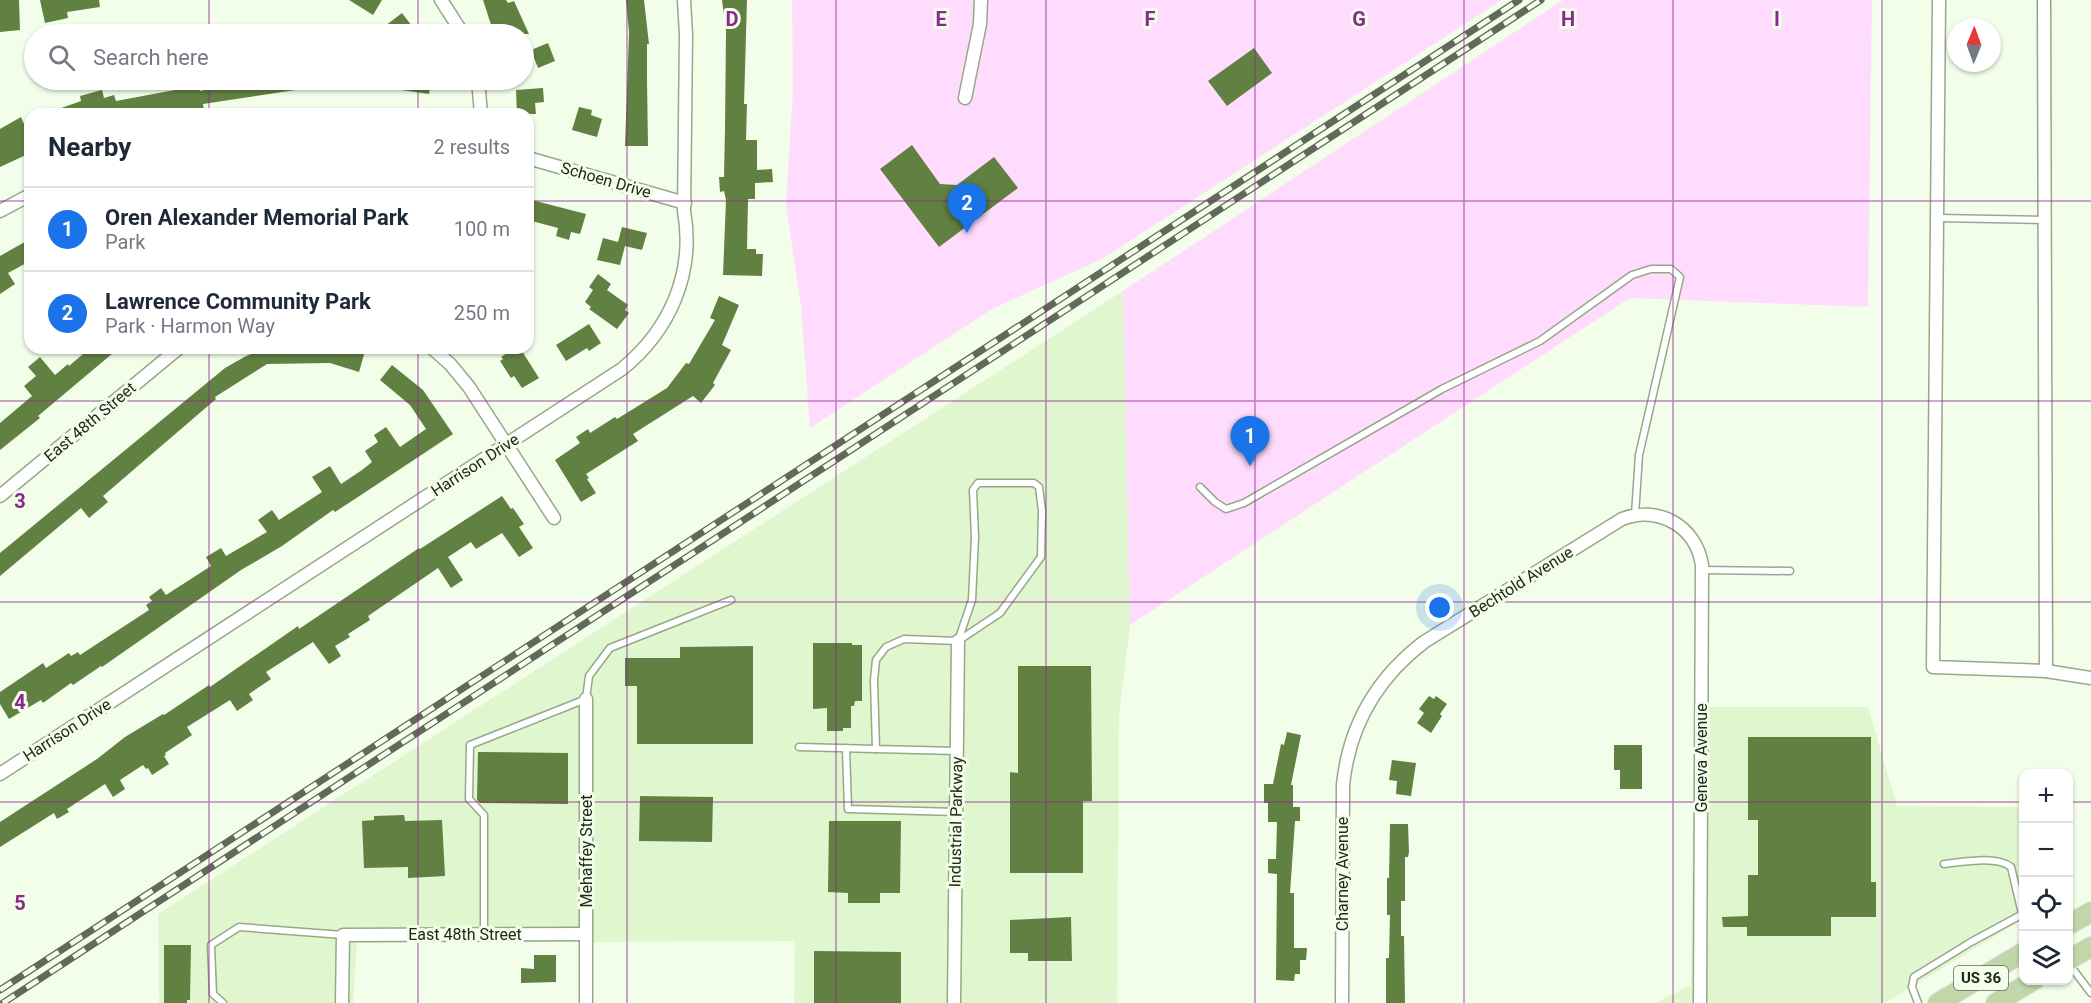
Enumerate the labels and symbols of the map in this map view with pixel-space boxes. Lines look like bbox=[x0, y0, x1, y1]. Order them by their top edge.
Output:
text: D bbox=[726, 7, 739, 31]
text: E bbox=[935, 7, 947, 31]
text: F bbox=[1145, 7, 1156, 31]
text: G bbox=[1352, 7, 1366, 31]
text: H bbox=[1561, 7, 1575, 31]
text: I bbox=[1774, 7, 1780, 31]
north arrow bbox=[1947, 18, 2001, 72]
street label: Schoen Drive bbox=[559, 158, 653, 202]
pin: 2 bbox=[948, 184, 986, 233]
street label: East 48th Street bbox=[40, 378, 140, 466]
pin: 1 bbox=[1230, 416, 1270, 466]
street label: Harrison Drive bbox=[427, 430, 523, 500]
text: 3 bbox=[14, 489, 26, 513]
street label: Bechtold Avenue bbox=[1465, 542, 1577, 622]
your location bbox=[1425, 593, 1454, 622]
text: 4 bbox=[14, 690, 26, 714]
street label: Harrison Drive bbox=[19, 695, 115, 765]
street label: Geneva Avenue bbox=[1692, 703, 1711, 813]
street label: Industrial Parkway bbox=[945, 756, 967, 888]
street label: Mehaffey Street bbox=[577, 794, 596, 908]
street label: Charney Avenue bbox=[1333, 817, 1352, 931]
text: 5 bbox=[14, 891, 26, 915]
street label: East 48th Street bbox=[408, 925, 522, 944]
road number: US 36 bbox=[1954, 966, 2008, 990]

